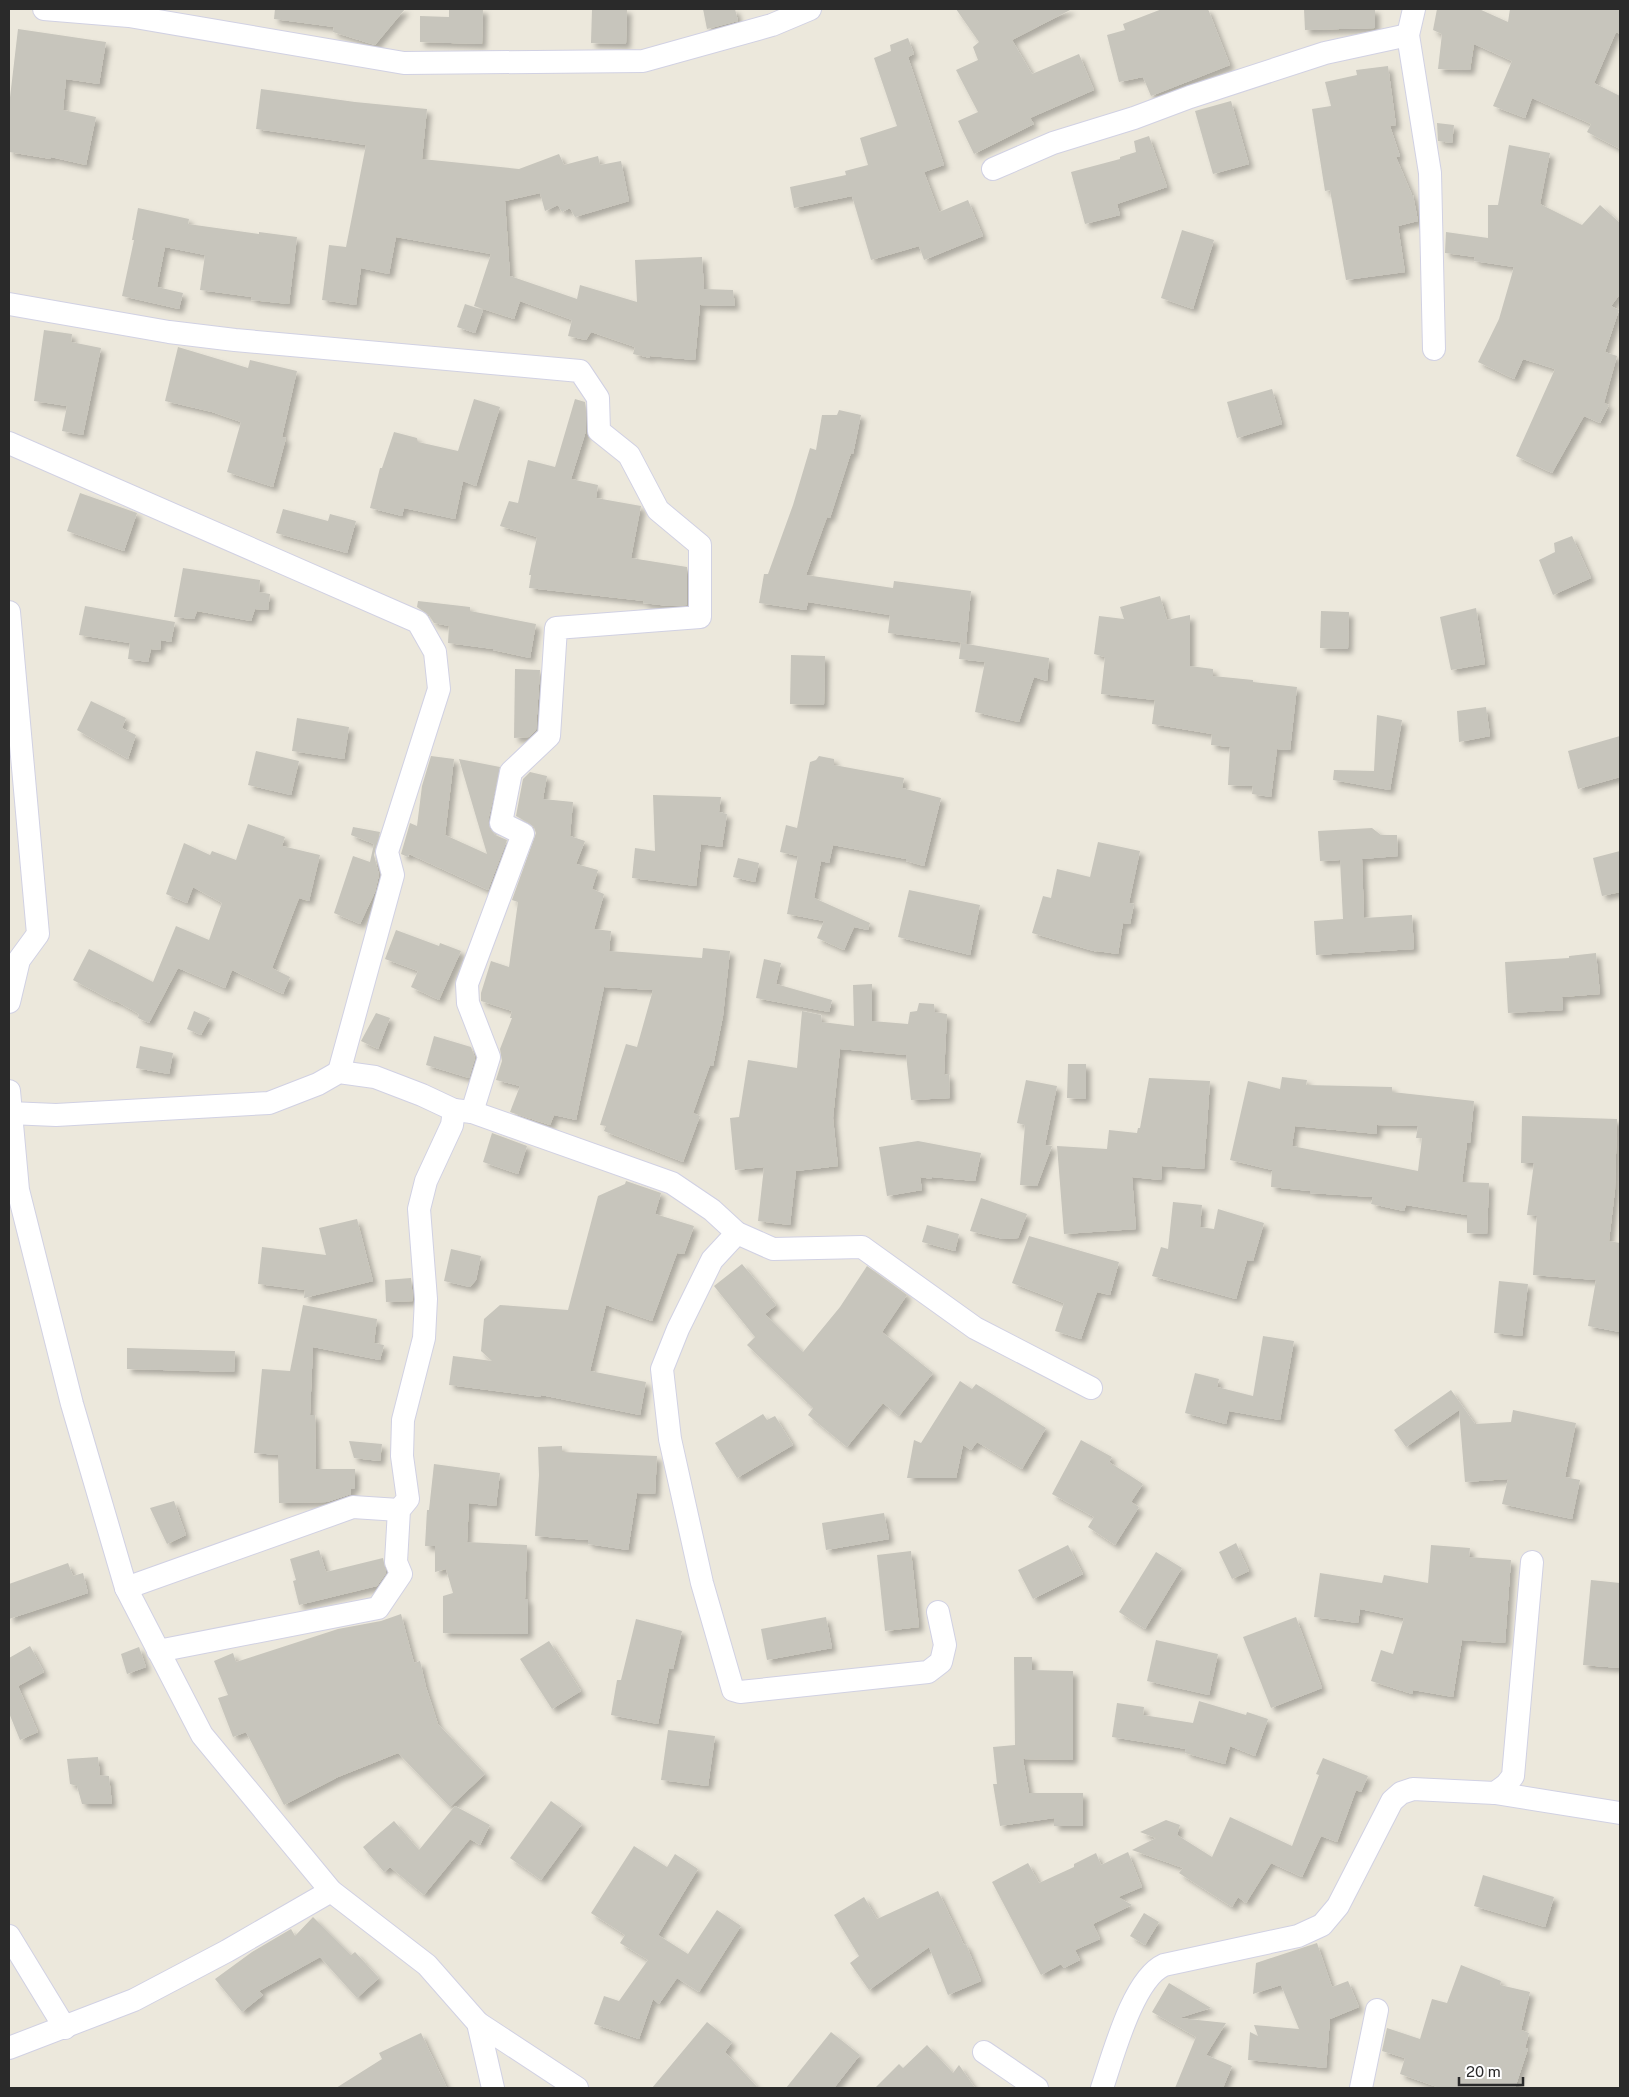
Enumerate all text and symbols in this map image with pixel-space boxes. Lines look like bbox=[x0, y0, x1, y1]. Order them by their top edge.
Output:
scale bar bbox=[1459, 2054, 1523, 2086]
text: 20 m bbox=[1466, 2063, 1501, 2080]

